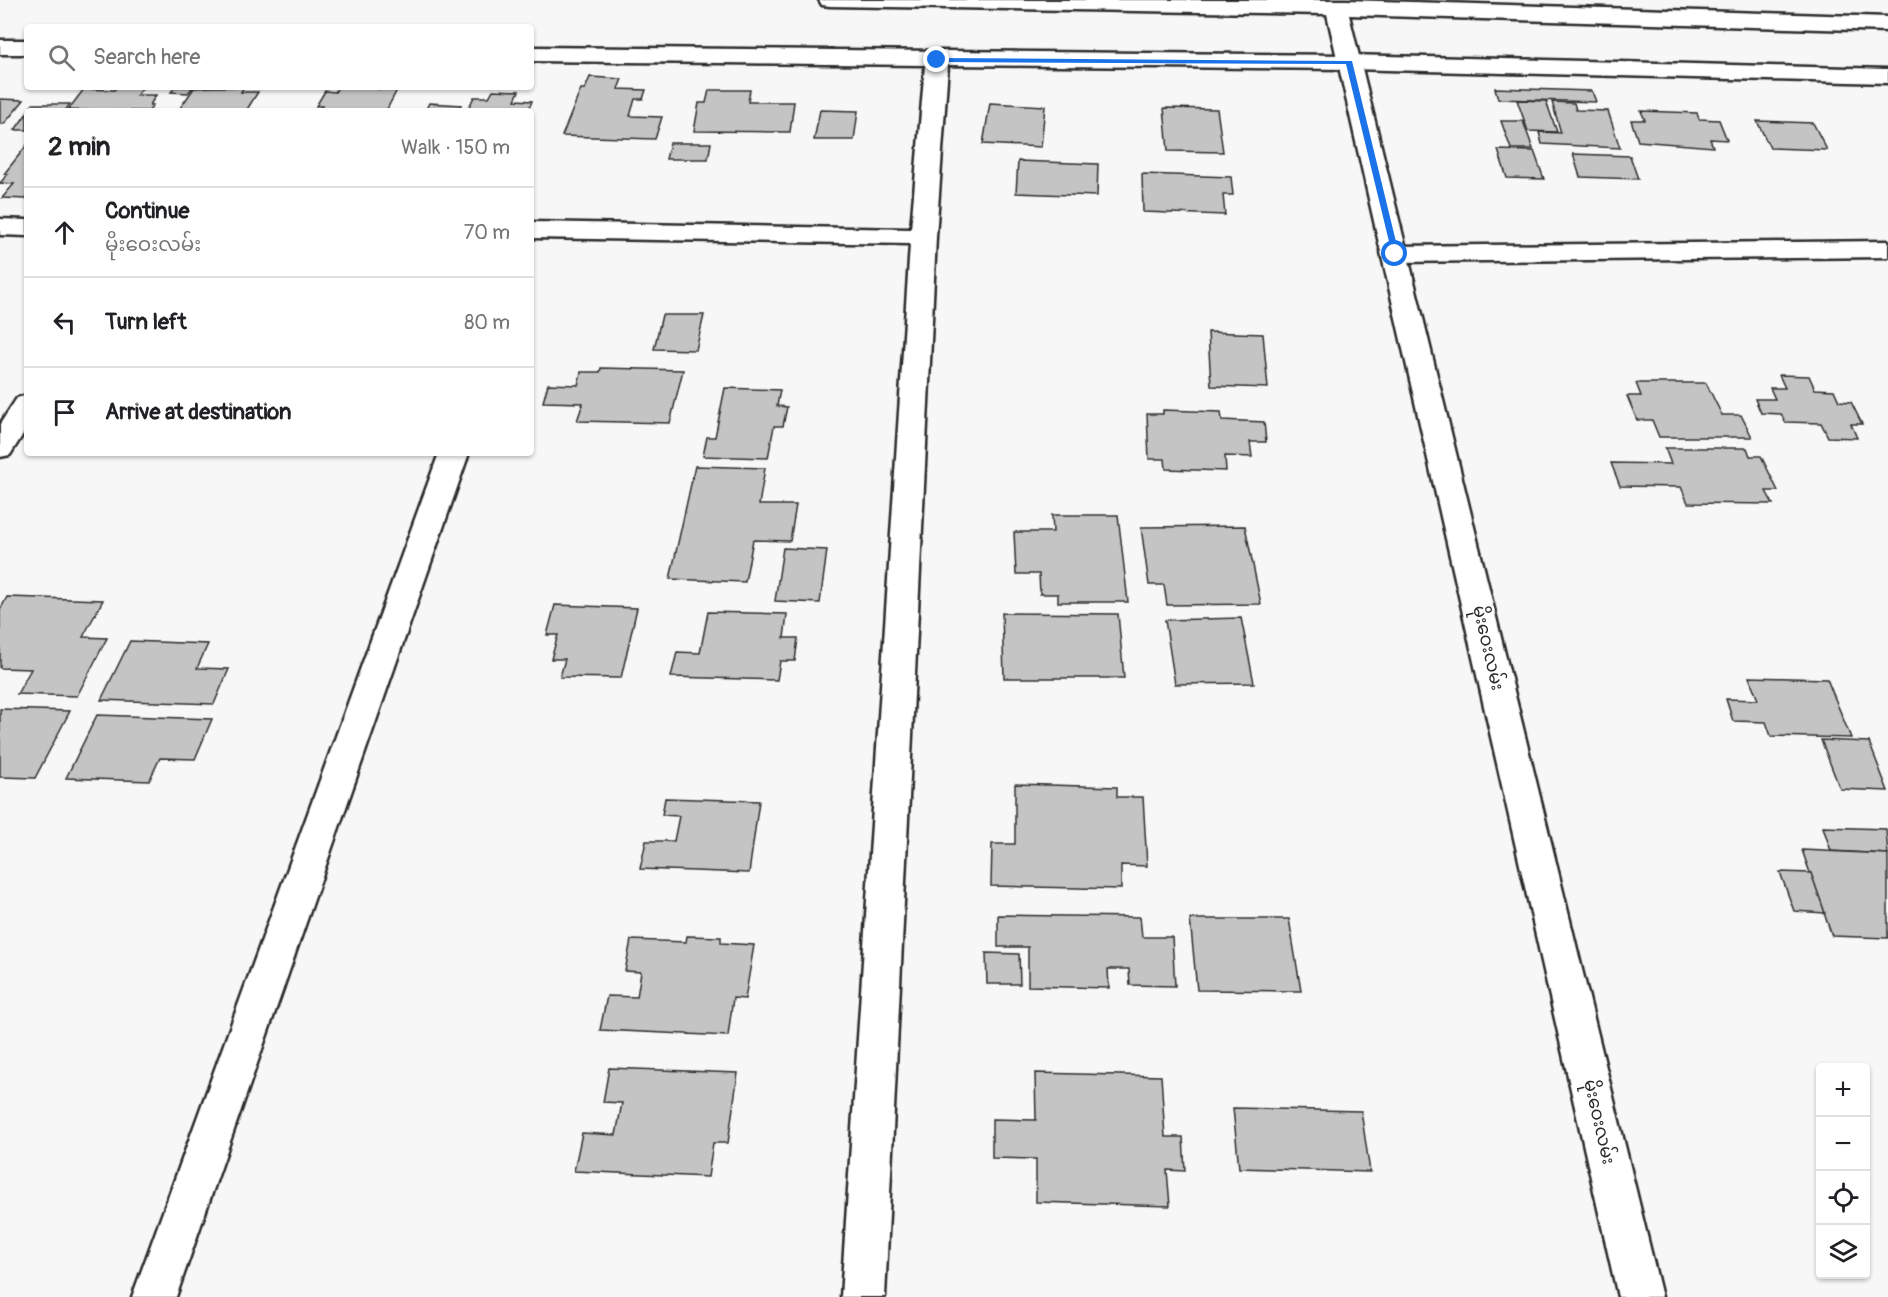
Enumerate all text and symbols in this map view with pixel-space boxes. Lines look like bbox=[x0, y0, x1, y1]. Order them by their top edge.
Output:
search box bbox=[24, 24, 534, 90]
icon: search bbox=[45, 41, 78, 74]
text: Search here bbox=[93, 43, 200, 71]
route end bbox=[923, 46, 949, 72]
text: 2 min bbox=[48, 131, 110, 163]
text: Walk · 150 m bbox=[401, 135, 510, 160]
text: Continue bbox=[105, 197, 189, 225]
icon: ahead bbox=[48, 216, 81, 249]
text: 70 m bbox=[464, 220, 510, 245]
text: မိုးဝေးလမ်း bbox=[105, 232, 201, 257]
route start bbox=[1381, 240, 1407, 266]
icon: left bbox=[48, 306, 81, 339]
text: Turn left bbox=[105, 308, 187, 336]
text: 80 m bbox=[464, 310, 510, 335]
icon: arrive bbox=[48, 396, 81, 429]
text: Arrive at destination bbox=[105, 398, 291, 426]
street label: မိုးဝေးလမ်း bbox=[1464, 603, 1512, 693]
map controls bbox=[1816, 1063, 1870, 1279]
button: + bbox=[1816, 1063, 1870, 1117]
street label: မိုးဝေးလမ်း bbox=[1575, 1077, 1623, 1167]
button: − bbox=[1816, 1117, 1870, 1171]
button: locate bbox=[1816, 1171, 1870, 1225]
button: layers bbox=[1816, 1225, 1870, 1279]

